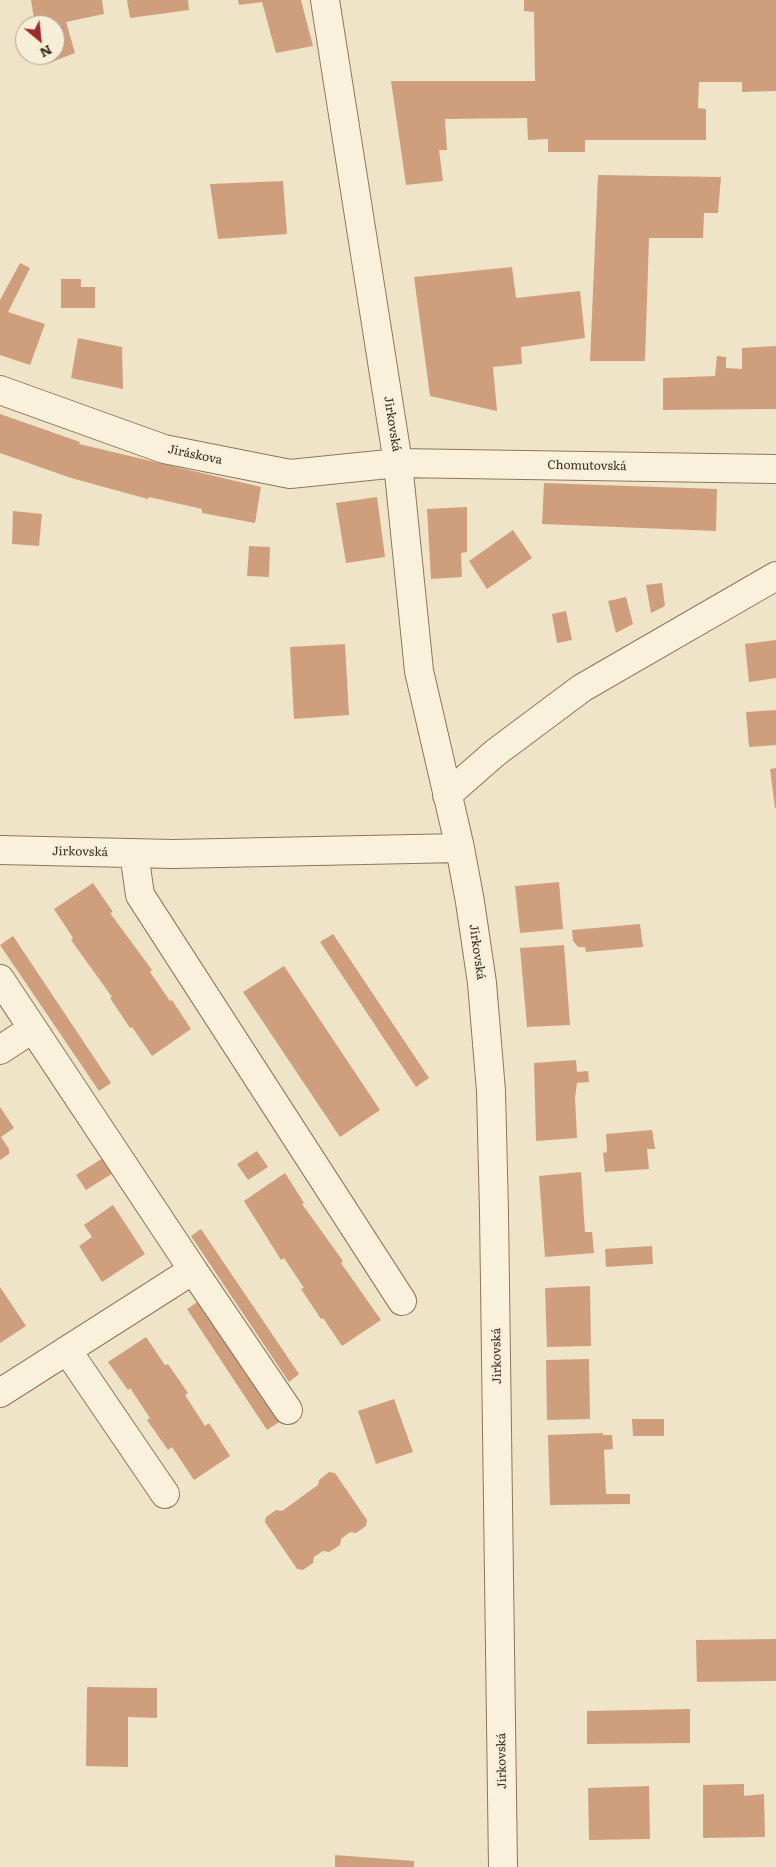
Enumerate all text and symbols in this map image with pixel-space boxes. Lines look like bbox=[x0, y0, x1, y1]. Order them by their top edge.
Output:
north arrow bbox=[15, 15, 65, 65]
text: N bbox=[37, 41, 56, 64]
street label: Jirkovská bbox=[381, 395, 403, 453]
street label: Jiráskova bbox=[166, 442, 224, 468]
street label: Chomutovská bbox=[547, 458, 627, 474]
street label: Jirkovská bbox=[52, 844, 108, 860]
street label: Jirkovská bbox=[466, 923, 488, 981]
street label: Jirkovská bbox=[489, 1328, 505, 1384]
street label: Jirkovská bbox=[494, 1733, 510, 1789]

